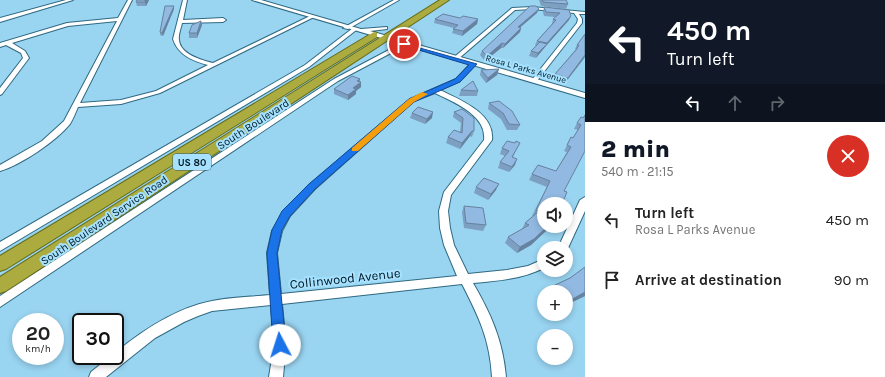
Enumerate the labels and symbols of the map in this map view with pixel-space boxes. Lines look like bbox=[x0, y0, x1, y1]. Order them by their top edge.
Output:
pin bbox=[387, 27, 421, 61]
street label: Rosa L Parks Avenue bbox=[485, 53, 568, 85]
street label: South Boulevard bbox=[215, 96, 292, 152]
road number: US 80 bbox=[173, 154, 211, 170]
street label: South Boulevard Service Road bbox=[38, 173, 170, 268]
street label: Collinwood Avenue bbox=[289, 265, 401, 292]
speed limit sign: 30 bbox=[72, 313, 124, 365]
position arrow bbox=[259, 324, 301, 366]

